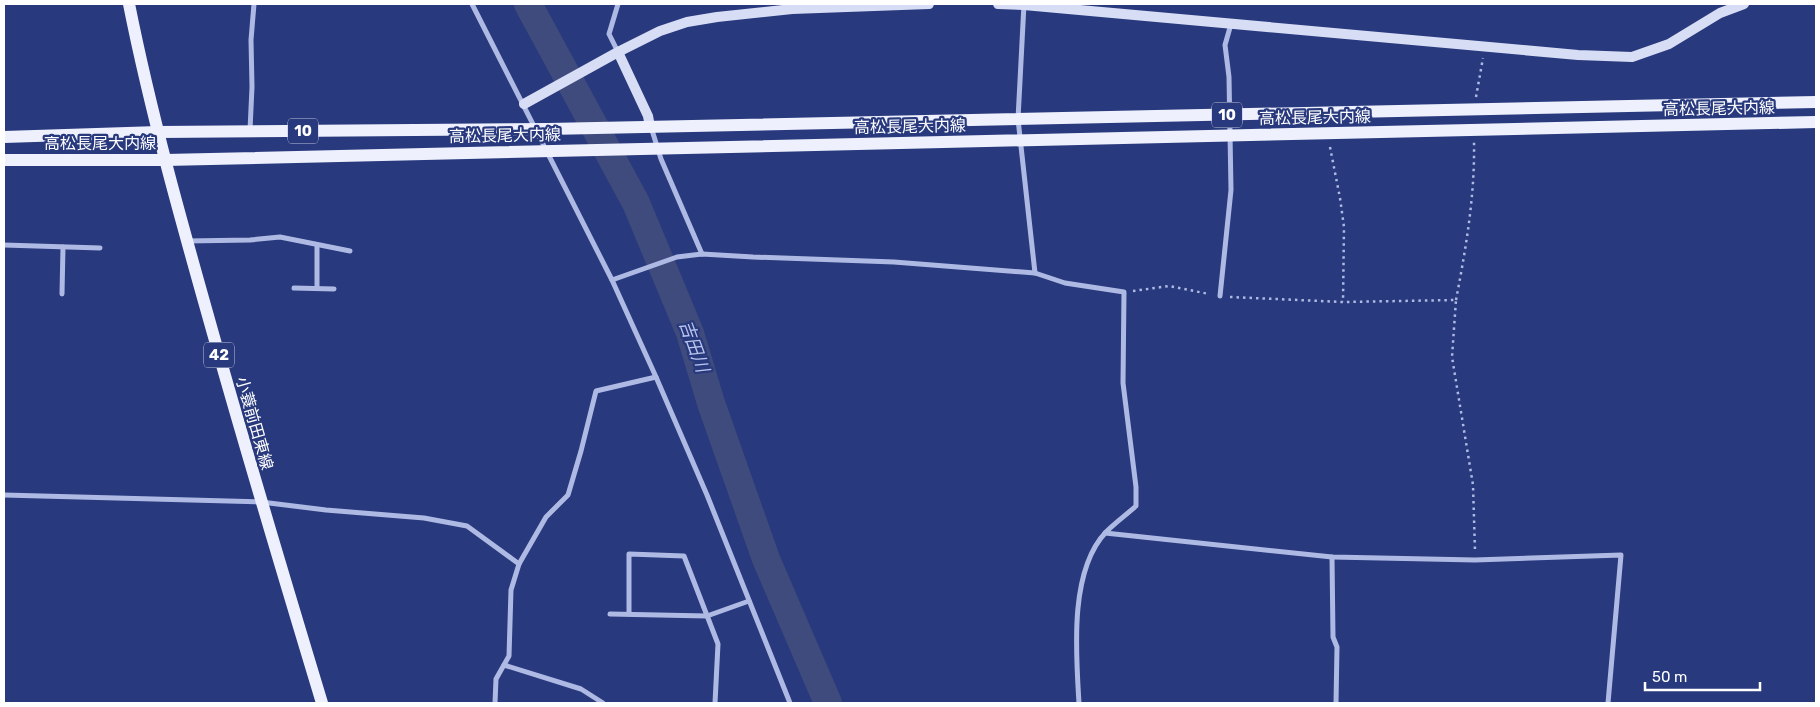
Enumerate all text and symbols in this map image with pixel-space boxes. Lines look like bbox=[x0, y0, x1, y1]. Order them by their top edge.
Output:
street label: 高松長尾大内線 bbox=[1663, 98, 1775, 119]
road number: 10 bbox=[1212, 102, 1242, 128]
street label: 高松長尾大内線 bbox=[1259, 107, 1371, 128]
street label: 高松長尾大内線 bbox=[854, 116, 966, 137]
road number: 10 bbox=[288, 118, 318, 144]
street label: 高松長尾大内線 bbox=[449, 125, 561, 146]
street label: 高松長尾大内線 bbox=[44, 134, 156, 153]
water label: 吉田川 bbox=[674, 317, 714, 377]
road number: 42 bbox=[204, 342, 234, 368]
street label: 小蓑前田東線 bbox=[232, 374, 277, 472]
scale bar bbox=[1645, 660, 1760, 692]
text: 50 m bbox=[1652, 668, 1687, 686]

